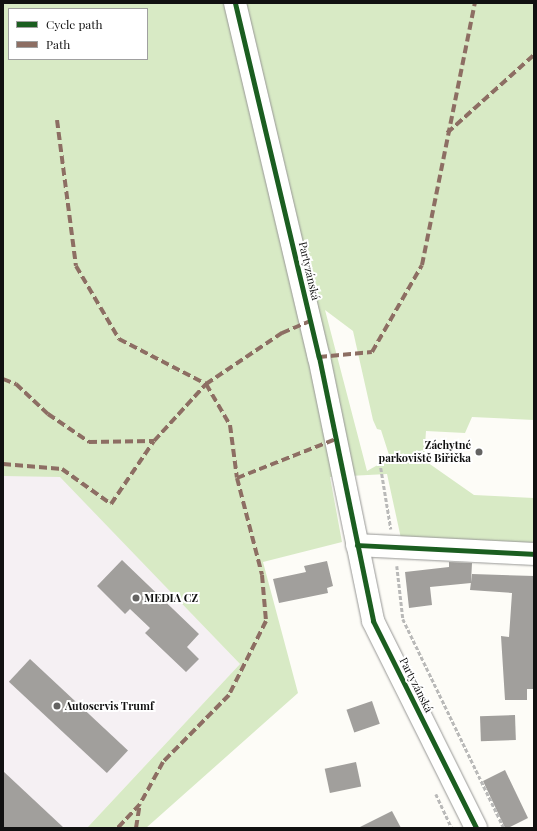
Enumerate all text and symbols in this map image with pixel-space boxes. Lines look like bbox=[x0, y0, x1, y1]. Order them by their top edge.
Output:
legend bbox=[8, 8, 148, 60]
text: Cycle path bbox=[46, 16, 103, 32]
text: Path bbox=[46, 36, 70, 52]
street label: Partyzánská bbox=[296, 240, 322, 302]
place label: Záchytné parkoviště Biřička bbox=[379, 439, 471, 465]
marker: Záchytné parkoviště Biřička bbox=[474, 447, 484, 457]
place label: MEDIA CZ bbox=[144, 591, 198, 605]
marker: MEDIA CZ bbox=[131, 593, 141, 603]
street label: Partyzánská bbox=[397, 655, 435, 715]
place label: Autoservis Trumf bbox=[65, 699, 154, 713]
marker: Autoservis Trumf bbox=[52, 701, 62, 711]

